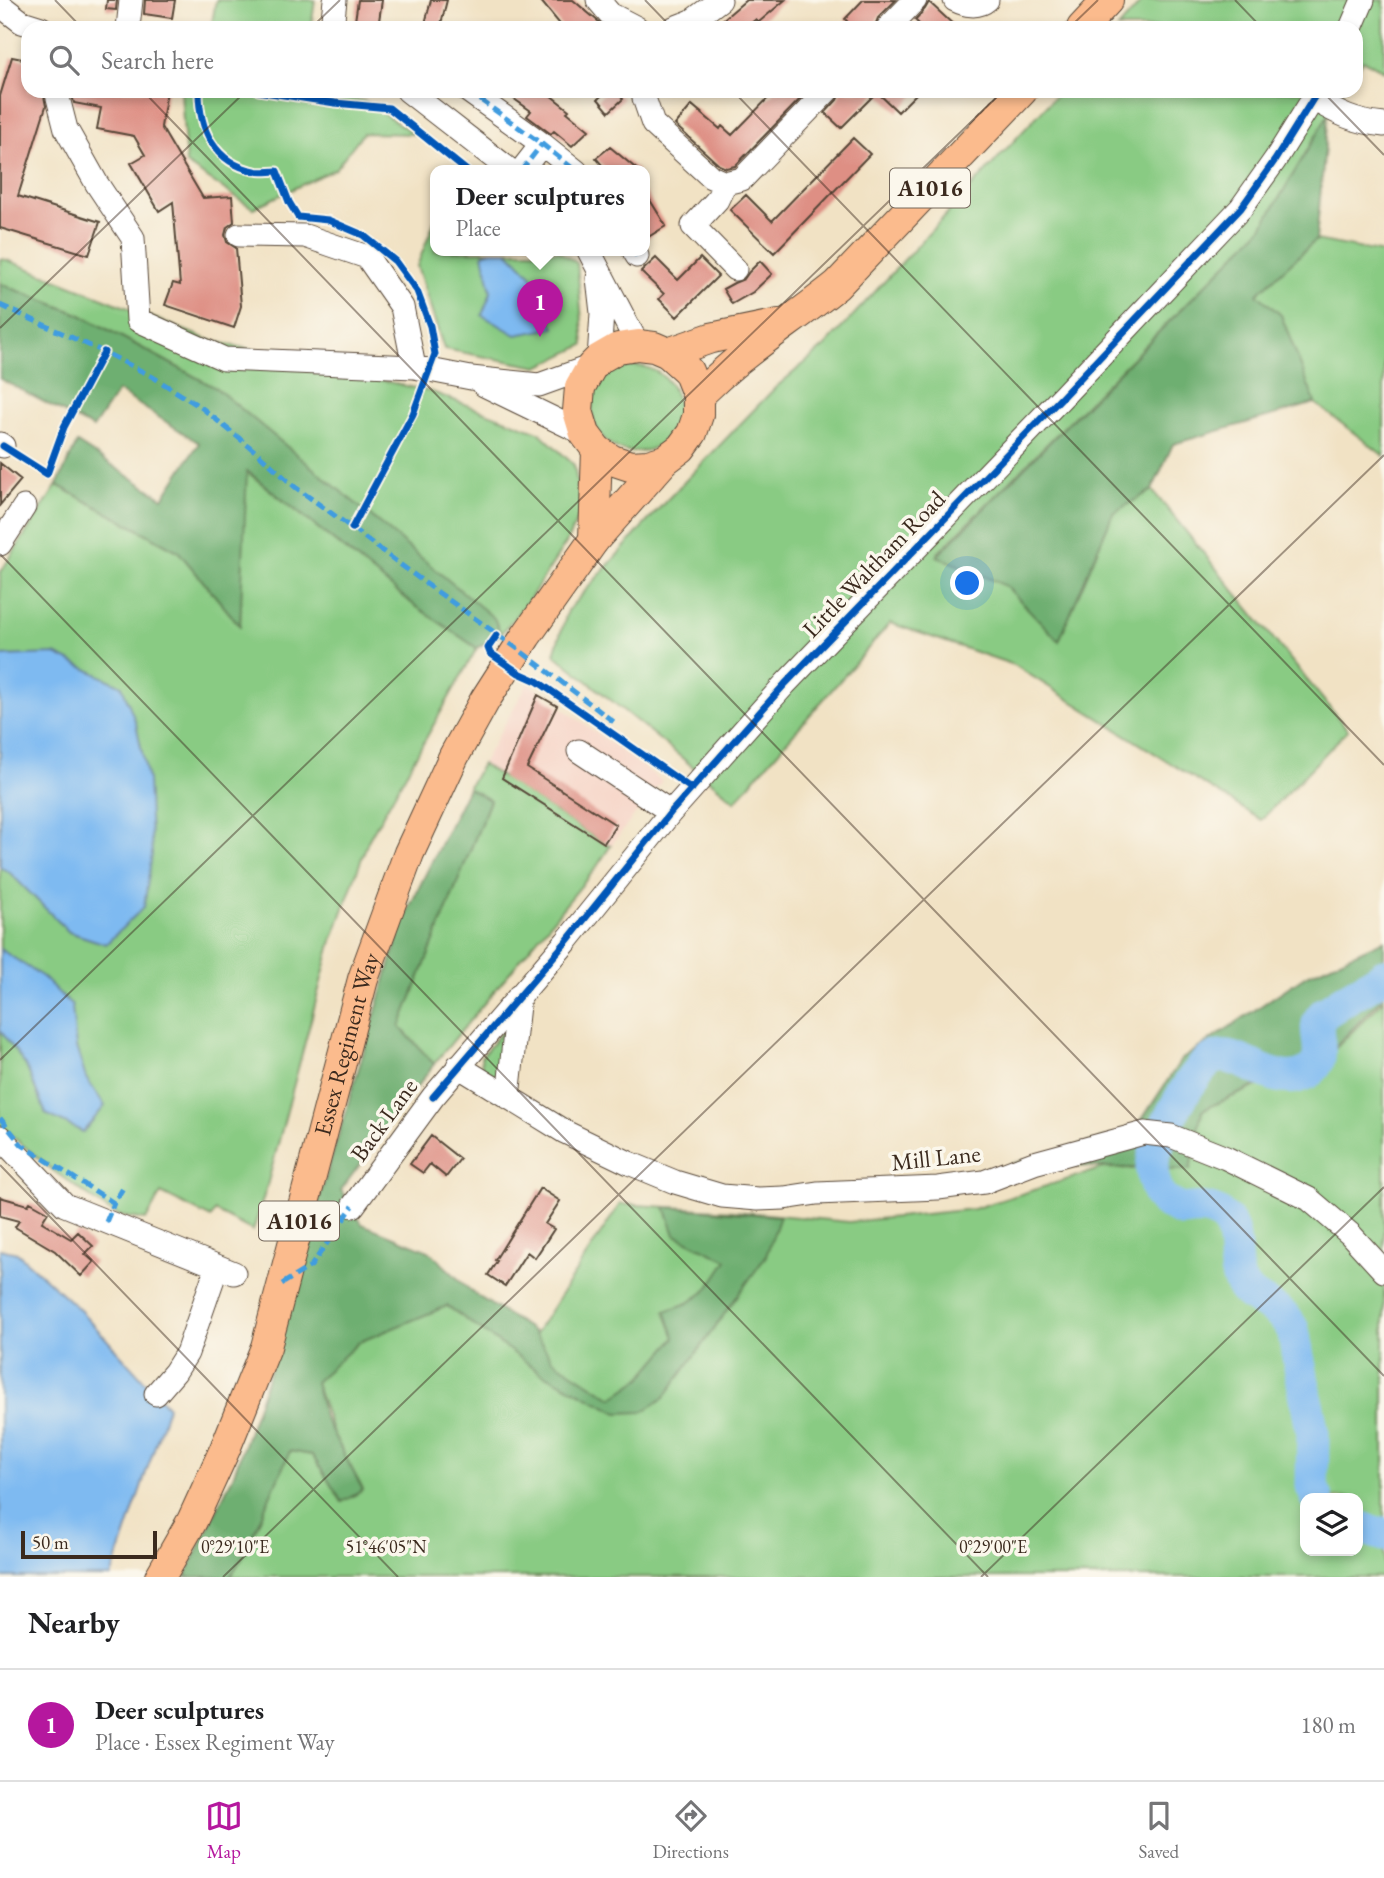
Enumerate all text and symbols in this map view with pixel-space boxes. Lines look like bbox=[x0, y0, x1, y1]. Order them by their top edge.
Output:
search box bbox=[21, 21, 1363, 98]
icon: search bbox=[45, 41, 83, 79]
text: Search here bbox=[101, 43, 214, 77]
popup bbox=[430, 165, 650, 256]
road number: A1016 bbox=[890, 168, 970, 208]
text: Deer sculptures bbox=[455, 179, 625, 213]
text: Place bbox=[455, 213, 501, 243]
pin: 1 bbox=[517, 279, 563, 337]
street label: Little Waltham Road bbox=[795, 483, 952, 644]
your location bbox=[950, 566, 984, 600]
street label: Essex Regiment Way bbox=[306, 948, 387, 1139]
street label: Back Lane bbox=[343, 1072, 424, 1167]
street label: Mill Lane bbox=[890, 1137, 982, 1178]
road number: A1016 bbox=[259, 1202, 339, 1240]
map controls bbox=[1300, 1493, 1363, 1556]
button: layers bbox=[1300, 1493, 1363, 1556]
scale bar bbox=[21, 1528, 158, 1560]
text: 50 m bbox=[32, 1530, 69, 1555]
text: 0°29'10"E bbox=[201, 1535, 269, 1558]
text: 51°46'05"N bbox=[346, 1535, 427, 1558]
text: 0°29'00"E bbox=[959, 1535, 1027, 1558]
text: Nearby bbox=[28, 1603, 120, 1642]
text: Deer sculptures bbox=[95, 1693, 264, 1727]
text: 1 bbox=[45, 1710, 57, 1740]
text: 180 m bbox=[1300, 1710, 1356, 1740]
text: Place · Essex Regiment Way bbox=[95, 1727, 335, 1757]
tab: Map bbox=[205, 1797, 243, 1864]
tab: Directions bbox=[652, 1797, 729, 1864]
tab: Saved bbox=[1138, 1797, 1179, 1864]

